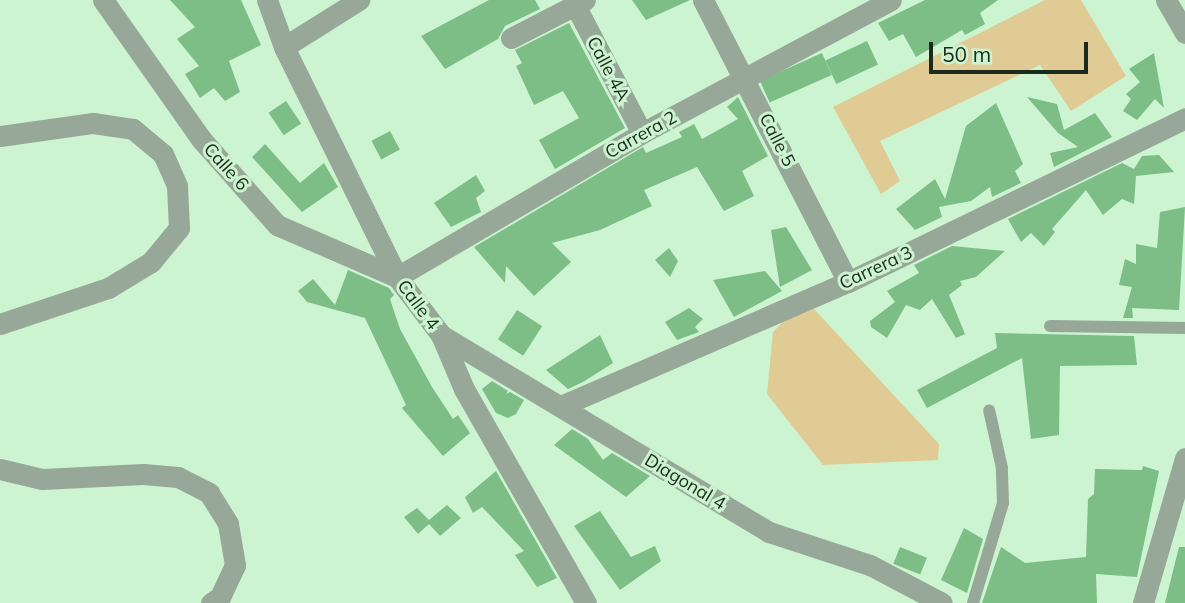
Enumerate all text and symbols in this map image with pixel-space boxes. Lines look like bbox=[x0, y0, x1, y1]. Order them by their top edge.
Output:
scale bar bbox=[933, 28, 1092, 72]
street label: Calle 4A bbox=[582, 33, 634, 105]
text: 50 m bbox=[942, 41, 991, 67]
street label: Carrera 2 bbox=[602, 107, 680, 163]
street label: Calle 5 bbox=[755, 110, 799, 170]
street label: Calle 6 bbox=[199, 139, 253, 195]
street label: Carrera 3 bbox=[836, 242, 916, 294]
street label: Calle 4 bbox=[392, 276, 444, 334]
street label: Diagonal 4 bbox=[641, 449, 729, 515]

